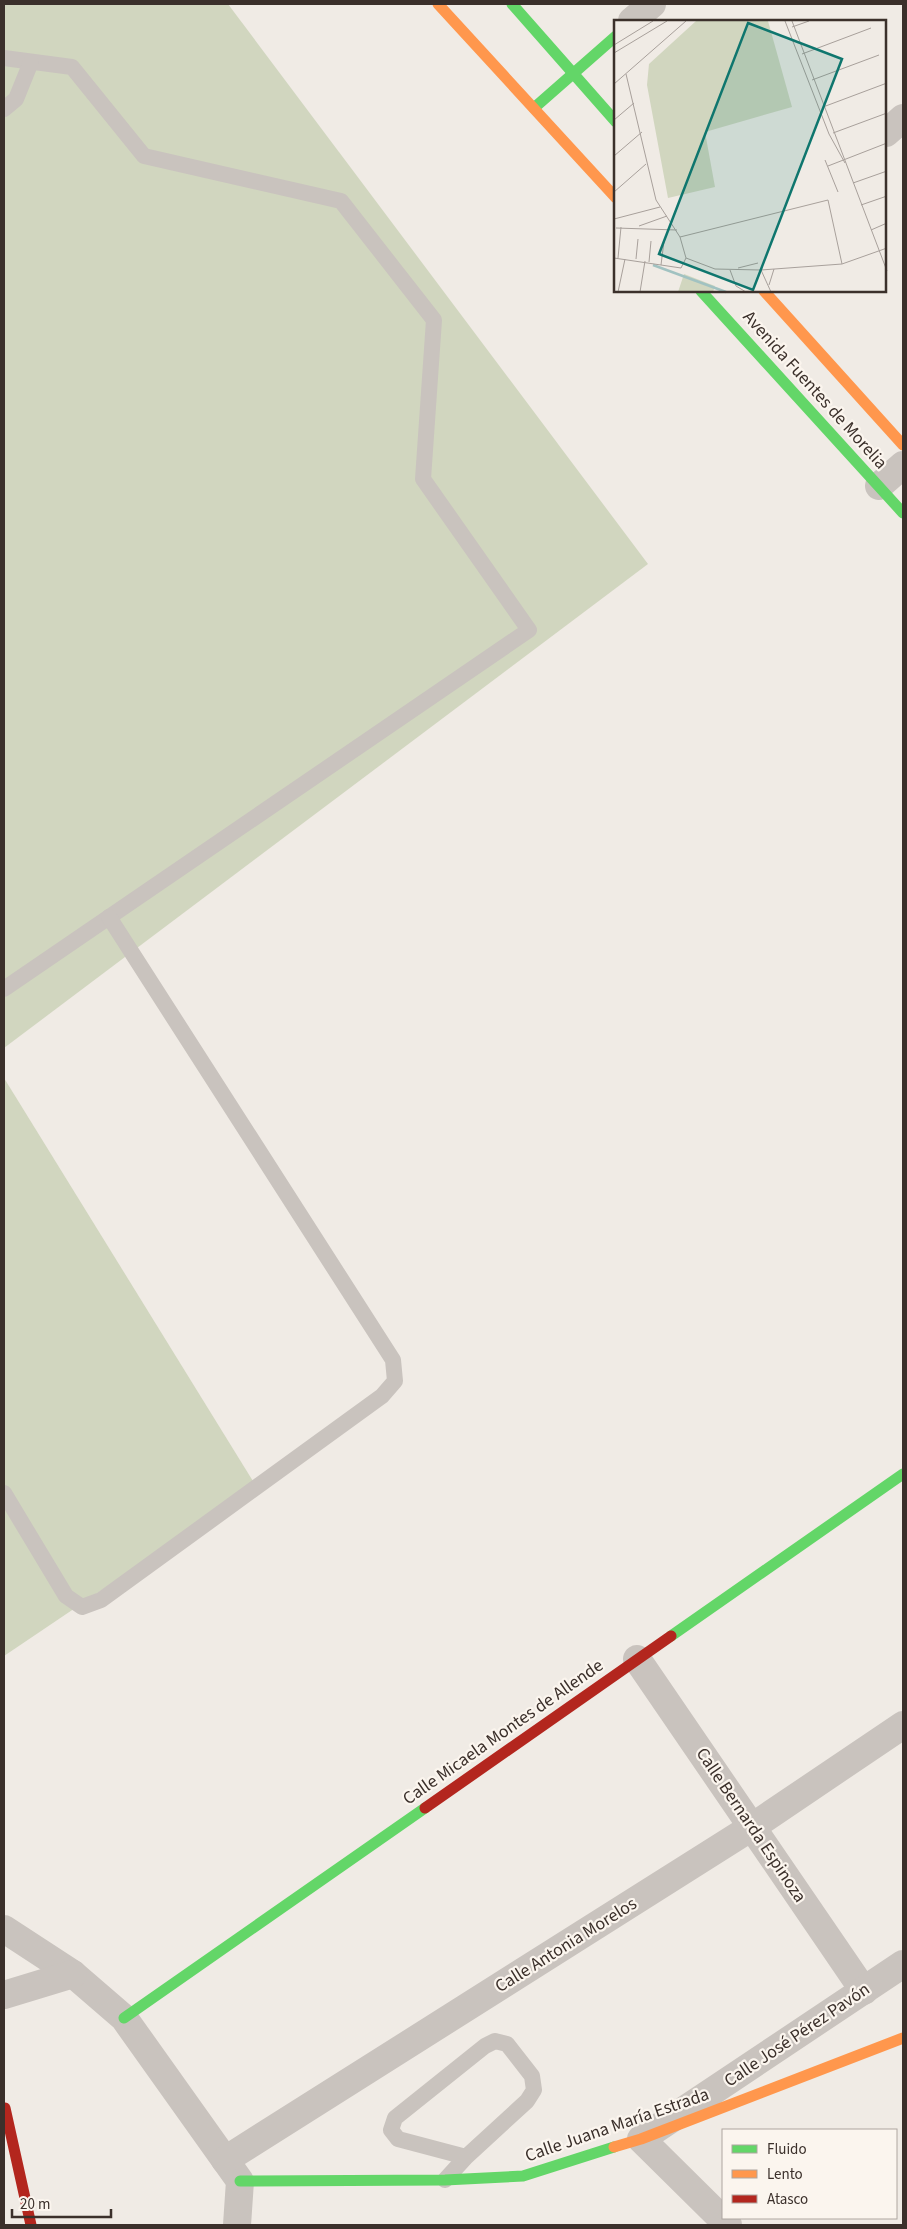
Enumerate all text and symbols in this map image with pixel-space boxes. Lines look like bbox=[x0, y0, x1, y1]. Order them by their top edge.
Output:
inset map bbox=[614, 20, 887, 292]
street label: Avenida Fuentes de Morelia bbox=[737, 305, 893, 475]
street label: Calle Micaela Montes de Allende bbox=[398, 1653, 608, 1811]
street label: Calle Bernarda Espinoza bbox=[690, 1743, 812, 1907]
street label: Calle Antonia Morelos bbox=[490, 1891, 642, 1999]
street label: Calle José Pérez Pavón bbox=[719, 1977, 875, 2093]
street label: Calle Juana María Estrada bbox=[522, 2082, 712, 2168]
legend bbox=[722, 2129, 897, 2219]
text: Fluido bbox=[767, 2139, 807, 2160]
text: Lento bbox=[767, 2164, 803, 2185]
scale bar bbox=[12, 2186, 111, 2218]
text: Atasco bbox=[767, 2189, 808, 2210]
text: 20 m bbox=[20, 2194, 50, 2215]

